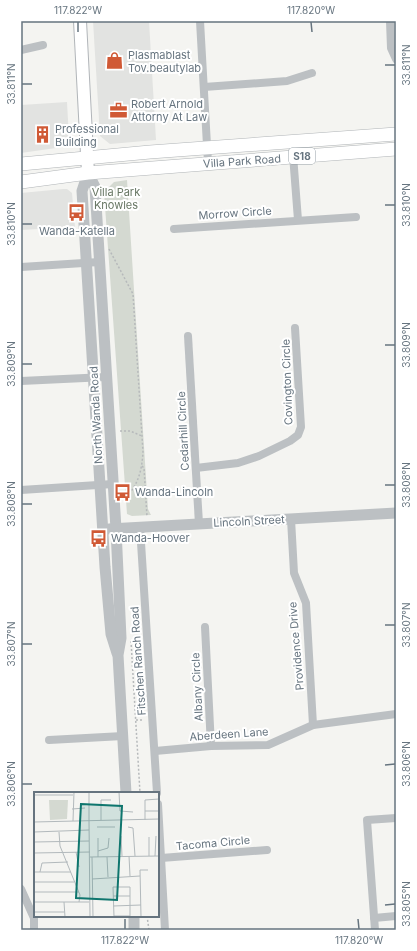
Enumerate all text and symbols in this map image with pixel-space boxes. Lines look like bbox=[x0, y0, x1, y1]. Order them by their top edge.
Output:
text: 117.822°W bbox=[54, 4, 102, 16]
text: 117.820°W bbox=[287, 4, 335, 16]
text: 33.811°N bbox=[400, 44, 412, 86]
place label: Plasmablast Tov.beautylab bbox=[128, 48, 201, 75]
shop icon: Plasmablast Tov.beautylab bbox=[105, 51, 125, 71]
text: 33.811°N bbox=[5, 63, 17, 105]
place label: Robert Arnold Attorny At Law bbox=[131, 97, 207, 124]
office icon: Robert Arnold Attorny At Law bbox=[108, 100, 128, 120]
place label: Professional Building bbox=[55, 122, 119, 149]
building icon: Professional Building bbox=[32, 125, 52, 145]
road number: S18 bbox=[289, 148, 315, 164]
street label: Villa Park Road bbox=[203, 151, 281, 171]
text: 33.810°N bbox=[400, 183, 412, 227]
park label: Villa Park Knowles bbox=[92, 185, 140, 212]
text: 33.810°N bbox=[5, 202, 17, 246]
bus stop icon: Wanda-Katella bbox=[67, 203, 87, 223]
street label: Morrow Circle bbox=[198, 203, 272, 223]
place label: Wanda-Katella bbox=[39, 224, 115, 238]
text: 33.809°N bbox=[400, 322, 412, 368]
street label: Covington Circle bbox=[278, 339, 296, 425]
text: 33.809°N bbox=[5, 341, 17, 387]
street label: North Wanda Road bbox=[86, 366, 106, 464]
street label: Cedarhill Circle bbox=[174, 391, 192, 471]
text: 33.808°N bbox=[400, 462, 412, 508]
text: 33.808°N bbox=[5, 481, 17, 527]
bus stop icon: Wanda-Lincoln bbox=[112, 482, 132, 502]
place label: Wanda-Lincoln bbox=[135, 485, 213, 499]
street label: Lincoln Street bbox=[213, 512, 285, 530]
bus stop icon: Wanda-Hoover bbox=[88, 528, 108, 548]
place label: Wanda-Hoover bbox=[111, 531, 190, 545]
street label: Providence Drive bbox=[285, 601, 307, 691]
text: 33.807°N bbox=[400, 603, 412, 647]
street label: Fitschen Ranch Road bbox=[127, 606, 149, 716]
text: 33.807°N bbox=[5, 622, 17, 666]
street label: Albany Circle bbox=[188, 652, 206, 722]
street label: Aberdeen Lane bbox=[189, 724, 269, 744]
text: 33.806°N bbox=[400, 741, 412, 787]
text: 33.806°N bbox=[5, 761, 17, 807]
inset map bbox=[34, 792, 159, 917]
street label: Tacoma Circle bbox=[175, 833, 251, 853]
text: 33.805°N bbox=[400, 881, 412, 927]
text: 117.822°W bbox=[101, 934, 149, 946]
text: 117.820°W bbox=[335, 934, 383, 946]

